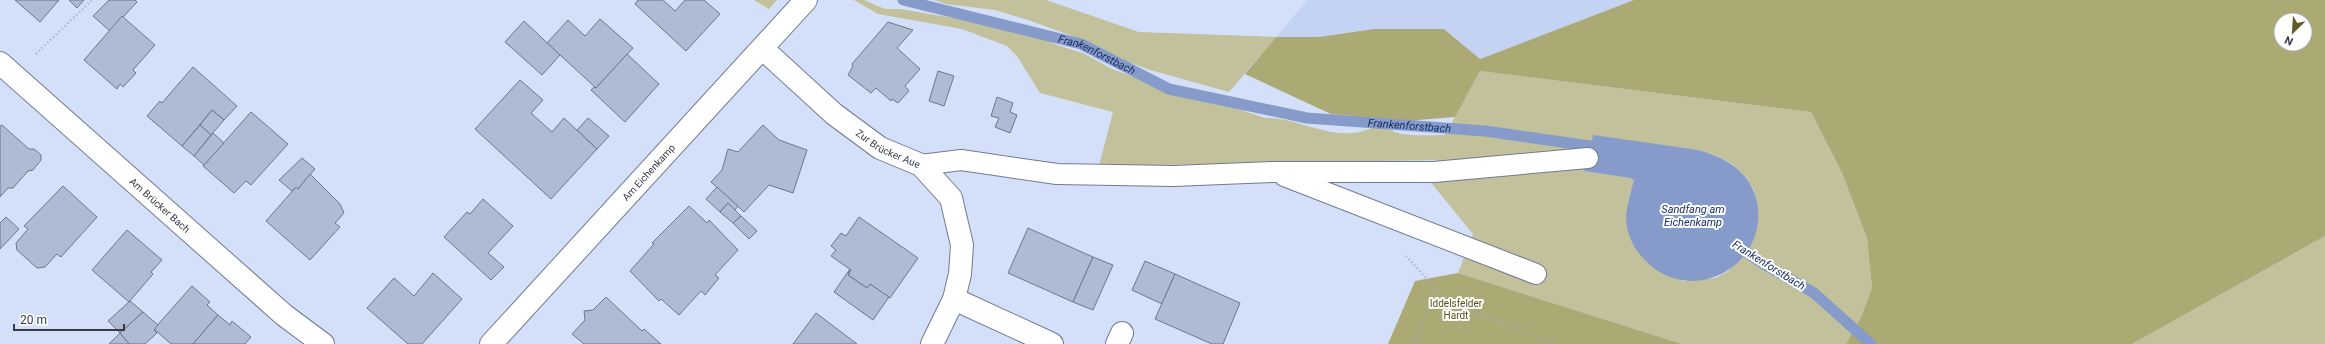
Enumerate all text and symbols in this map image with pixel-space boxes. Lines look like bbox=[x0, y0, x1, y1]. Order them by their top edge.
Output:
north arrow bbox=[2273, 12, 2313, 52]
water label: Frankenforstbach bbox=[1057, 33, 1138, 78]
text: N bbox=[2283, 33, 2295, 48]
water label: Frankenforstbach bbox=[1367, 116, 1452, 136]
street label: Zur Brücker Aue bbox=[854, 127, 922, 170]
street label: Am Eichenkamp bbox=[620, 142, 677, 203]
street label: Am Brücker Bach bbox=[127, 176, 192, 235]
water label: Sandfang am Eichenkamp bbox=[1661, 203, 1725, 229]
water label: Frankenforstbach bbox=[1730, 238, 1808, 293]
park label: Iddelsfelder Hardt bbox=[1430, 298, 1483, 321]
scale bar bbox=[14, 306, 124, 332]
text: 20 m bbox=[20, 313, 47, 327]

